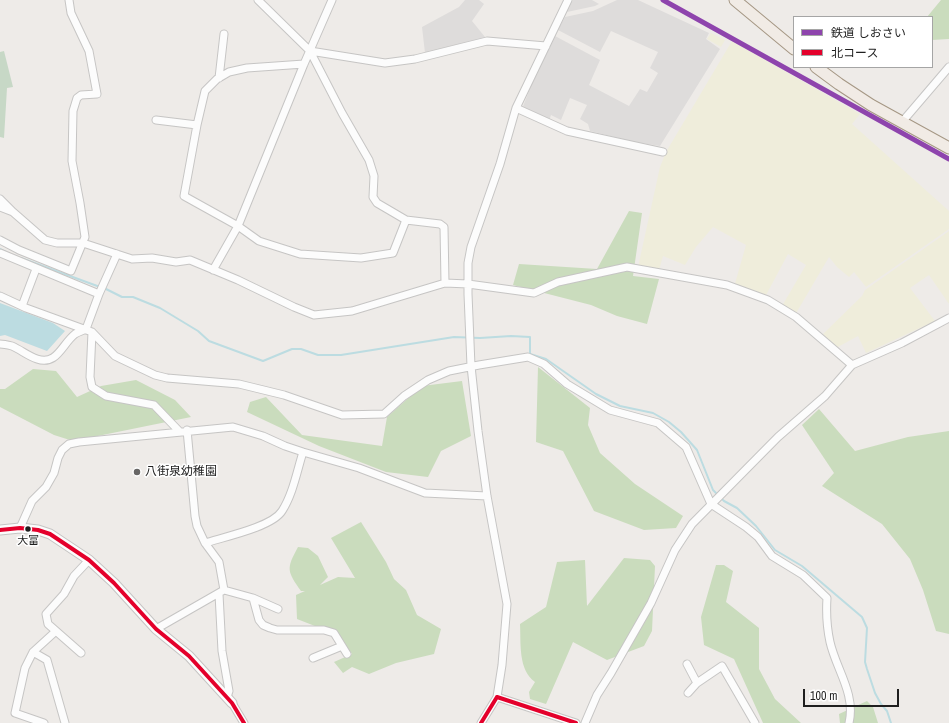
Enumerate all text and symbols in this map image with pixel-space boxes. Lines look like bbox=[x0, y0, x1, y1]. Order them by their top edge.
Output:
legend bbox=[793, 16, 933, 68]
text: 鉄道 しおさい bbox=[831, 25, 906, 41]
text: 北コース bbox=[831, 45, 878, 61]
place label: 八街泉幼稚園 bbox=[145, 465, 217, 479]
marker: 八街泉幼稚園 bbox=[132, 467, 142, 477]
marker: 大富 bbox=[23, 524, 33, 534]
place label: 大富 bbox=[17, 534, 39, 548]
scale bar bbox=[805, 681, 901, 707]
text: 100 m bbox=[810, 688, 837, 704]

